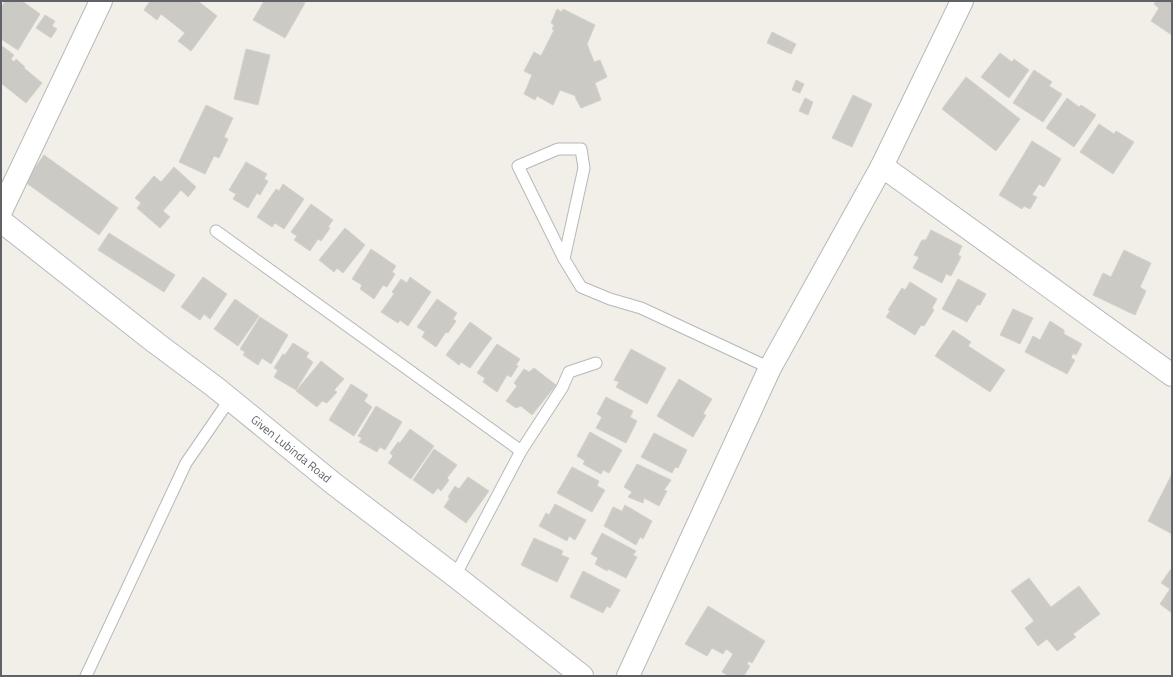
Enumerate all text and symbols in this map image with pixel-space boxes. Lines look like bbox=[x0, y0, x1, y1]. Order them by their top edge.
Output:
street label: Given Lubinda Road bbox=[247, 410, 336, 487]

